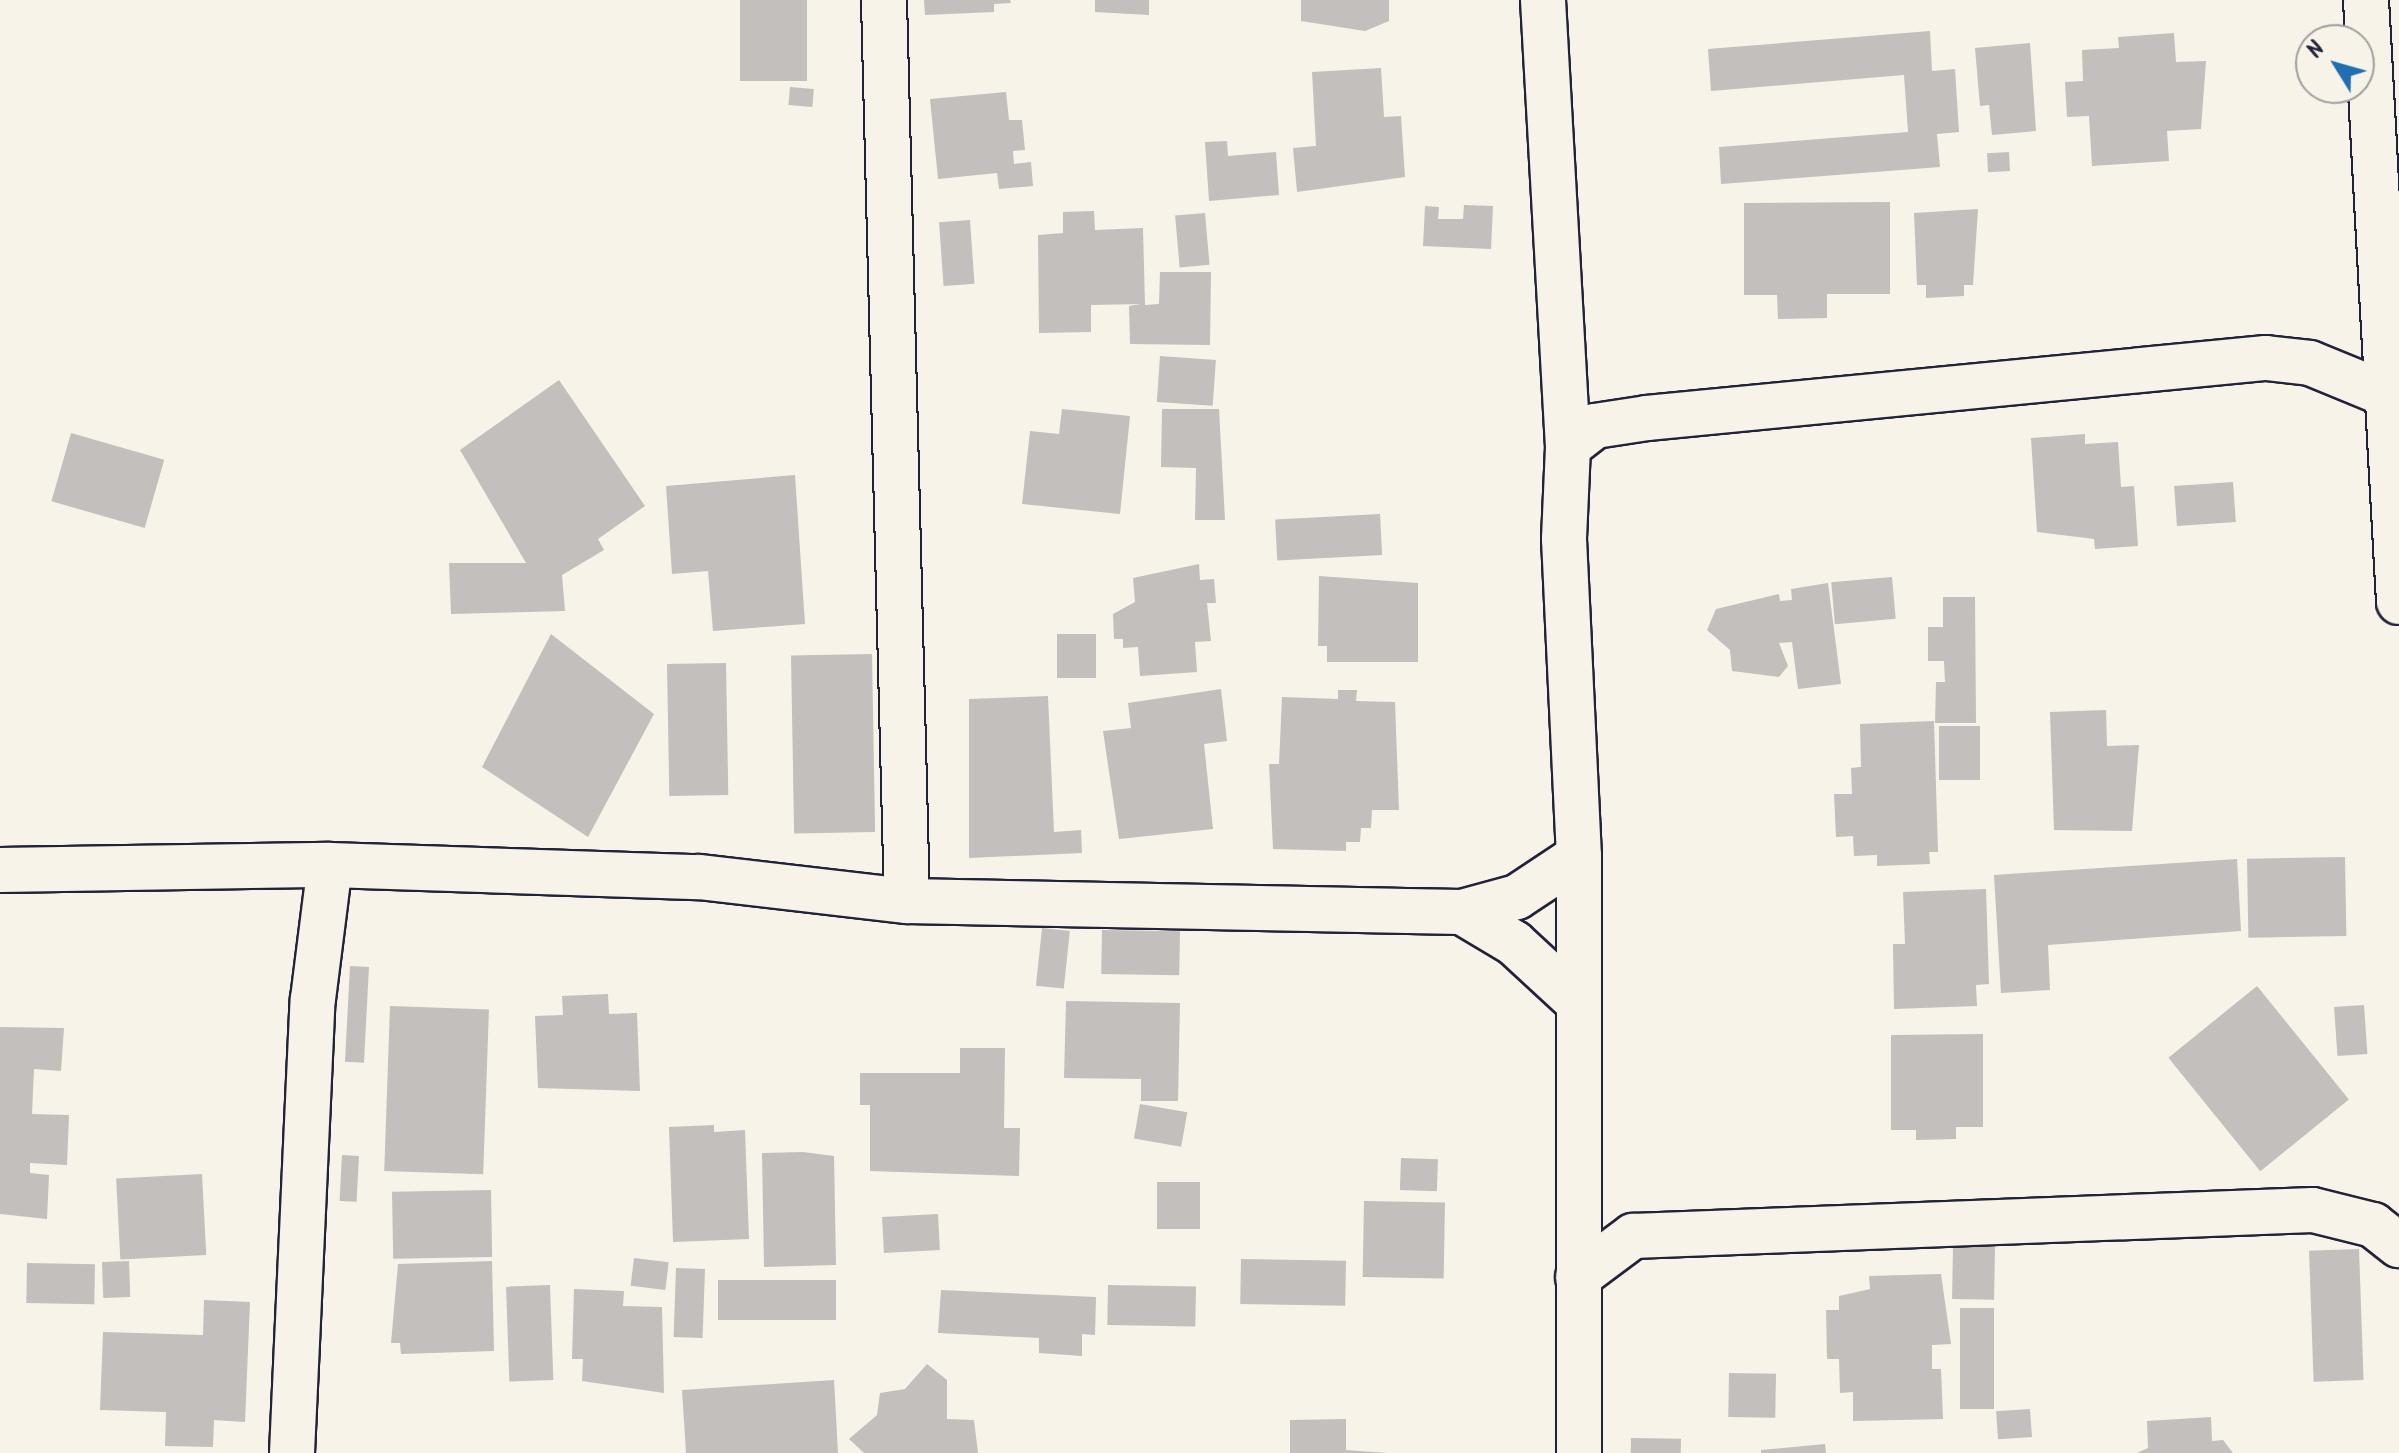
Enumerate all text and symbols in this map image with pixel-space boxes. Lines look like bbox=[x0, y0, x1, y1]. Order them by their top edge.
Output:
north arrow bbox=[2295, 24, 2375, 104]
text: N bbox=[2299, 34, 2335, 67]

